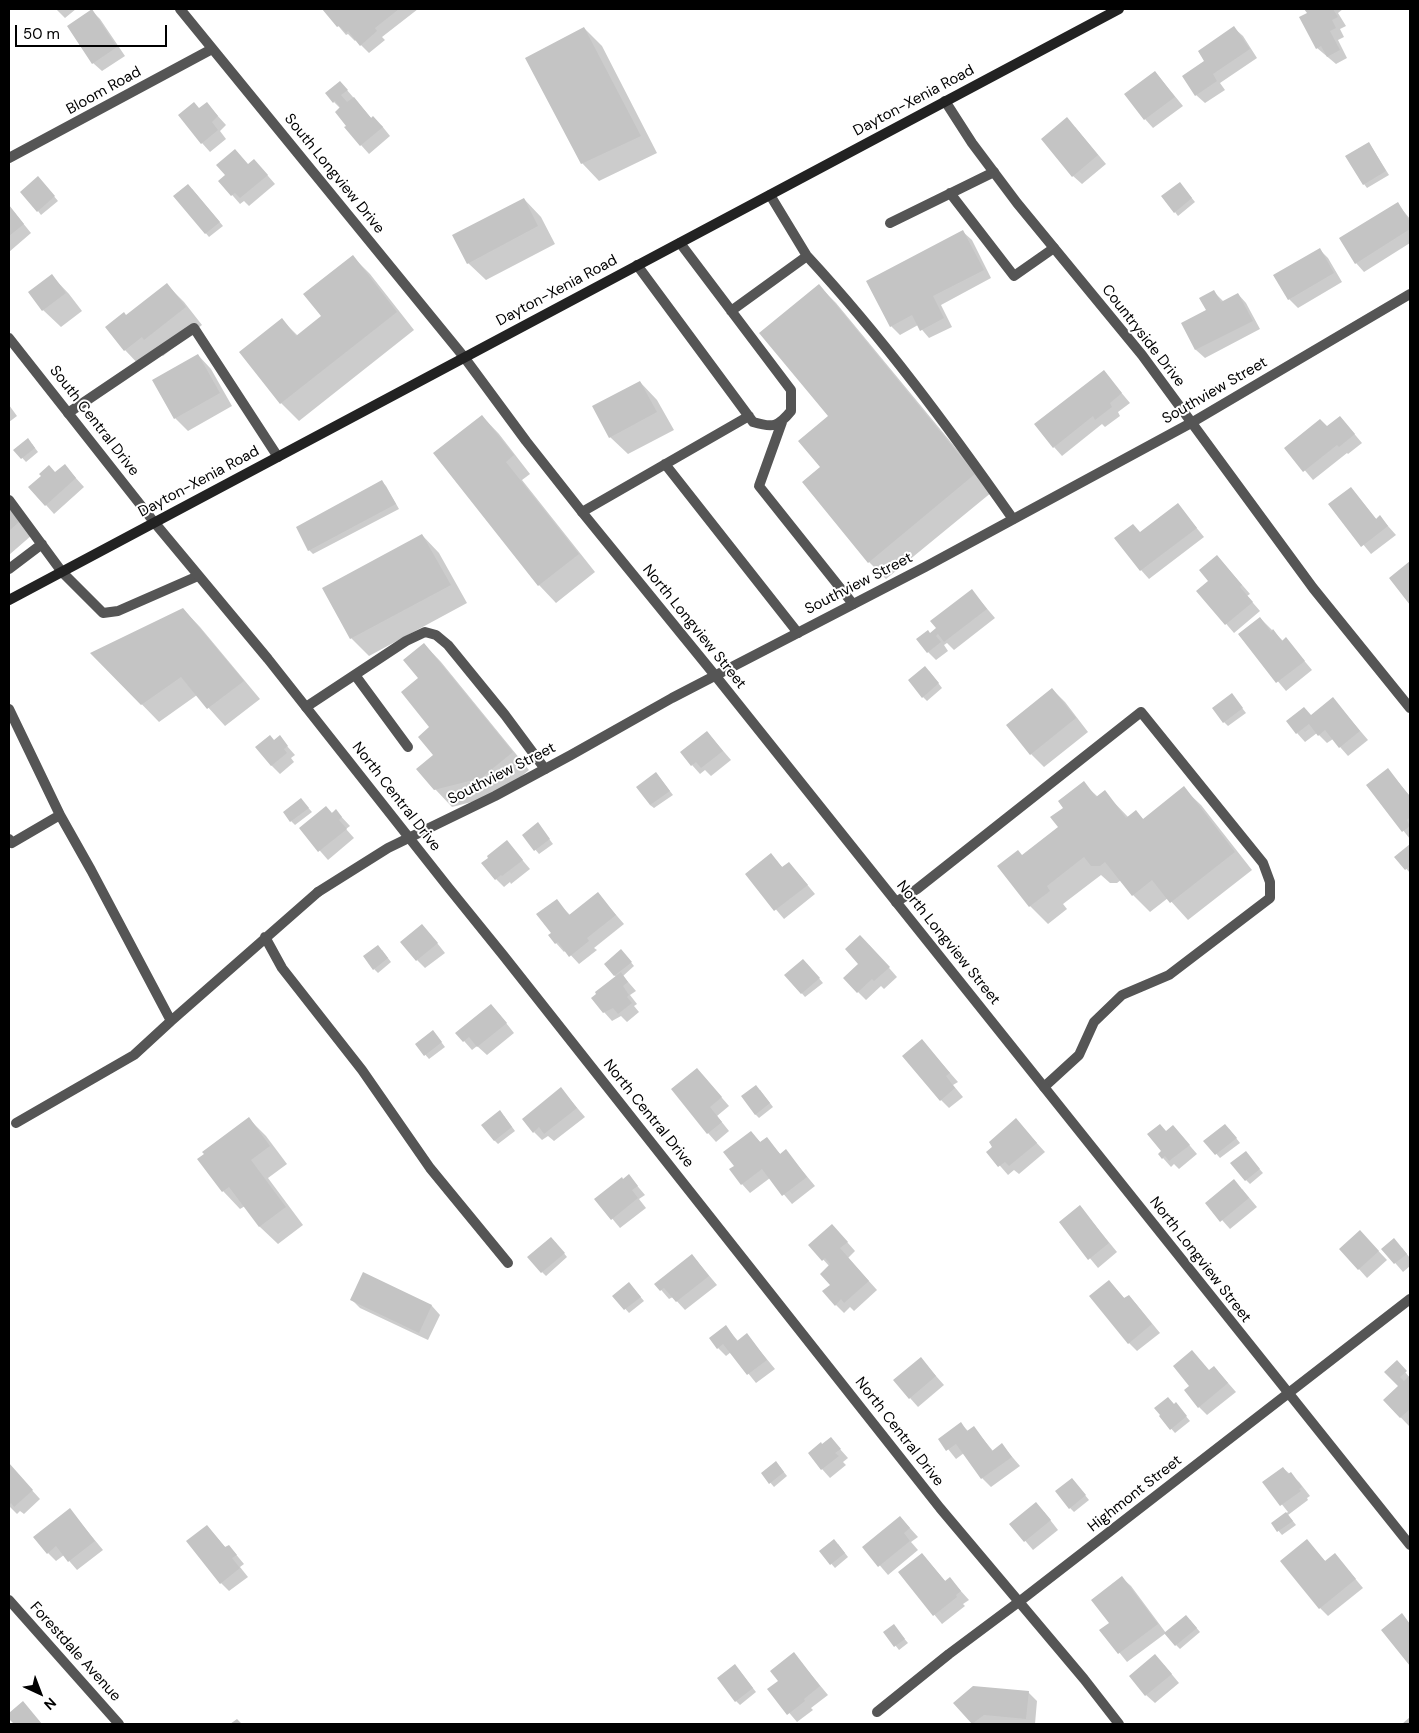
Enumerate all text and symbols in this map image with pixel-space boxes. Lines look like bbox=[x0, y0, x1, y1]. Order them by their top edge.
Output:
scale bar bbox=[18, 15, 170, 47]
text: 50 m bbox=[23, 24, 60, 44]
street label: Dayton-Xenia Road bbox=[851, 62, 977, 140]
street label: Bloom Road bbox=[64, 63, 144, 119]
street label: South Longview Drive bbox=[280, 110, 388, 238]
street label: Dayton-Xenia Road bbox=[494, 252, 620, 330]
street label: Countryside Drive bbox=[1098, 281, 1188, 391]
street label: Southview Street bbox=[1159, 354, 1271, 428]
street label: South Central Drive bbox=[45, 362, 143, 480]
street label: Dayton-Xenia Road bbox=[136, 443, 262, 521]
street label: Southview Street bbox=[802, 549, 916, 619]
street label: North Longview Street bbox=[638, 561, 750, 693]
street label: North Central Drive bbox=[348, 739, 444, 855]
street label: Southview Street bbox=[445, 739, 559, 809]
street label: North Longview Street bbox=[892, 877, 1004, 1009]
street label: North Central Drive bbox=[599, 1056, 697, 1172]
street label: North Longview Street bbox=[1145, 1194, 1255, 1326]
street label: North Central Drive bbox=[851, 1374, 947, 1490]
street label: Highmont Street bbox=[1085, 1452, 1185, 1536]
street label: Forestdale Avenue bbox=[26, 1599, 124, 1705]
north arrow bbox=[15, 1668, 65, 1718]
text: N bbox=[40, 1694, 60, 1714]

